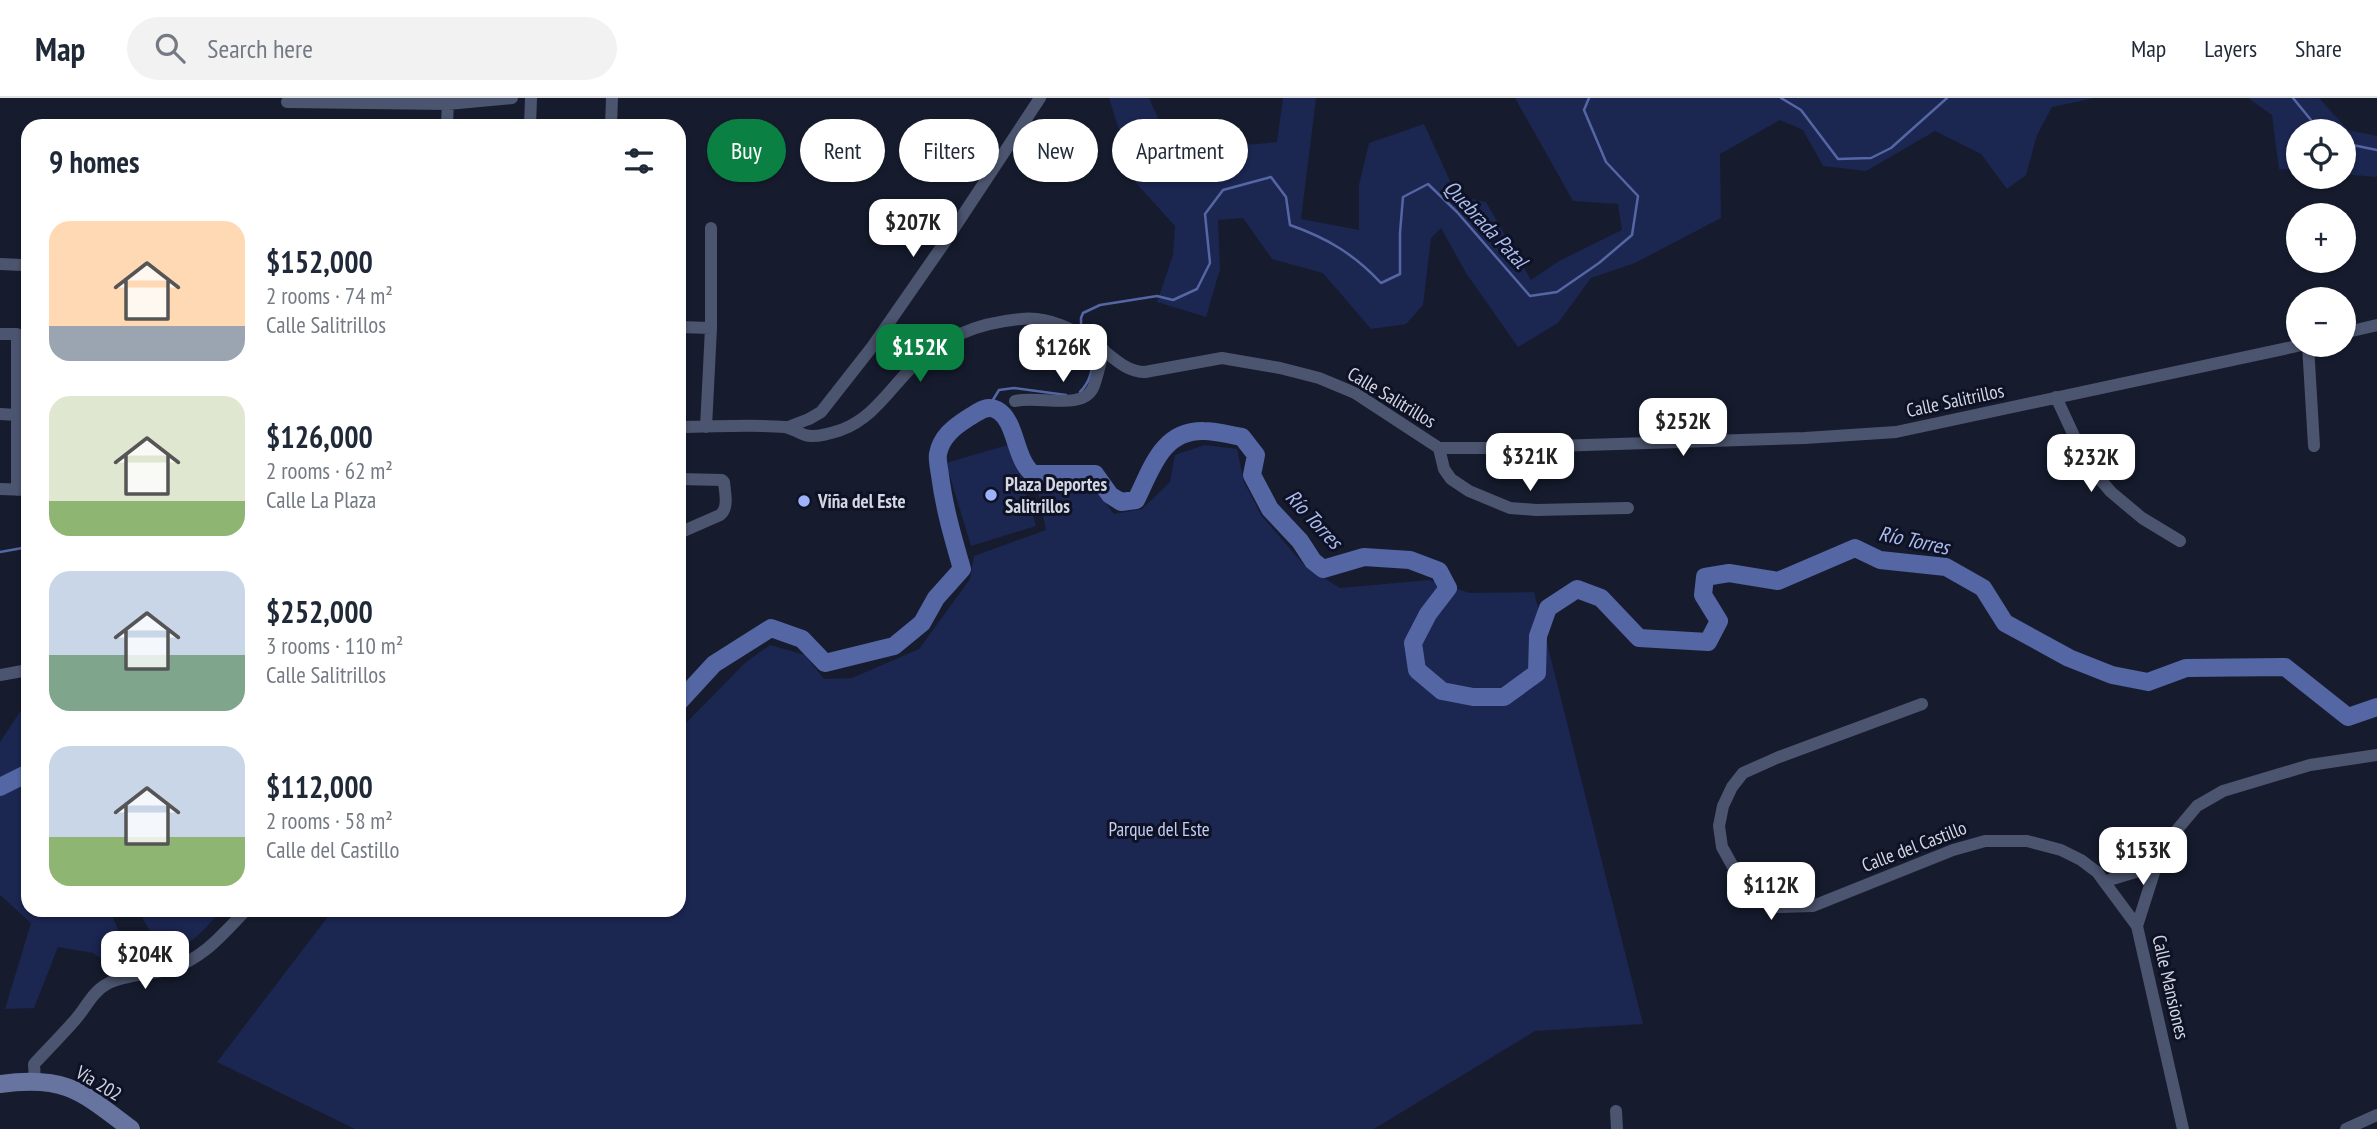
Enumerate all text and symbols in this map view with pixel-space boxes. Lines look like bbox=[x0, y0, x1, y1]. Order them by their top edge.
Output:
search box bbox=[127, 17, 617, 80]
text: Map bbox=[35, 27, 85, 70]
icon: search bbox=[151, 29, 189, 67]
text: Search here bbox=[207, 32, 313, 65]
text: Map bbox=[2131, 33, 2166, 64]
text: Layers bbox=[2204, 33, 2257, 64]
text: Share bbox=[2295, 33, 2342, 64]
chip: Buy bbox=[707, 119, 786, 182]
chip: Rent bbox=[800, 119, 885, 182]
chip: Filters bbox=[899, 119, 999, 182]
chip: New bbox=[1013, 119, 1098, 182]
chip: Apartment bbox=[1112, 119, 1248, 182]
map controls bbox=[2286, 119, 2356, 357]
button: locate bbox=[2286, 119, 2356, 189]
text: 9 homes bbox=[49, 142, 140, 181]
icon: filters bbox=[620, 142, 658, 180]
water label: Quebrada Patal bbox=[1438, 174, 1535, 275]
pin: $207K bbox=[864, 200, 962, 259]
button: + bbox=[2286, 203, 2356, 273]
text: $207K bbox=[885, 207, 941, 236]
text: $152,000 bbox=[266, 242, 373, 281]
icon: home bbox=[105, 249, 189, 333]
text: 2 rooms · 74 m² bbox=[266, 281, 393, 310]
button: − bbox=[2286, 287, 2356, 357]
text: Calle Salitrillos bbox=[266, 310, 386, 339]
pin: $152K bbox=[871, 324, 969, 384]
pin: $126K bbox=[1014, 324, 1112, 384]
text: $152K bbox=[892, 332, 948, 361]
text: $126K bbox=[1035, 332, 1091, 361]
street label: Calle Salitrillos bbox=[1343, 361, 1441, 433]
street label: Calle Salitrillos bbox=[1904, 378, 2006, 422]
pin: $252K bbox=[1634, 398, 1732, 458]
text: $252K bbox=[1655, 406, 1711, 435]
text: $126,000 bbox=[266, 417, 373, 456]
icon: home bbox=[105, 424, 189, 508]
pin: $321K bbox=[1481, 434, 1579, 493]
pin: $232K bbox=[2042, 434, 2140, 494]
text: $321K bbox=[1502, 441, 1558, 470]
text: $232K bbox=[2063, 442, 2119, 471]
text: 2 rooms · 62 m² bbox=[266, 456, 393, 485]
place label: Plaza Deportes Salitrillos bbox=[1005, 472, 1107, 518]
water label: Río Torres bbox=[1280, 484, 1349, 556]
text: Calle La Plaza bbox=[266, 485, 376, 514]
marker: Plaza Deportes Salitrillos bbox=[983, 487, 999, 503]
place label: Viña del Este bbox=[817, 489, 906, 513]
marker: Viña del Este bbox=[796, 493, 812, 509]
water label: Río Torres bbox=[1876, 519, 1953, 561]
text: $252,000 bbox=[266, 592, 373, 631]
icon: home bbox=[105, 599, 189, 683]
text: 3 rooms · 110 m² bbox=[266, 631, 403, 660]
text: Calle Salitrillos bbox=[266, 660, 386, 689]
text: $112,000 bbox=[266, 767, 373, 806]
icon: home bbox=[105, 774, 189, 858]
text: 2 rooms · 58 m² bbox=[266, 806, 393, 835]
street label: Calle del Castillo bbox=[1858, 815, 1970, 877]
park label: Parque del Este bbox=[1108, 817, 1210, 841]
pin: $153K bbox=[2094, 828, 2192, 887]
text: Calle del Castillo bbox=[266, 835, 399, 864]
text: $153K bbox=[2115, 835, 2171, 864]
pin: $112K bbox=[1722, 862, 1820, 922]
text: $112K bbox=[1743, 870, 1799, 899]
pin: $204K bbox=[96, 932, 194, 991]
street label: Calle Mansiones bbox=[2147, 933, 2195, 1041]
text: $204K bbox=[117, 939, 173, 968]
street label: Vía 202 bbox=[71, 1059, 126, 1106]

